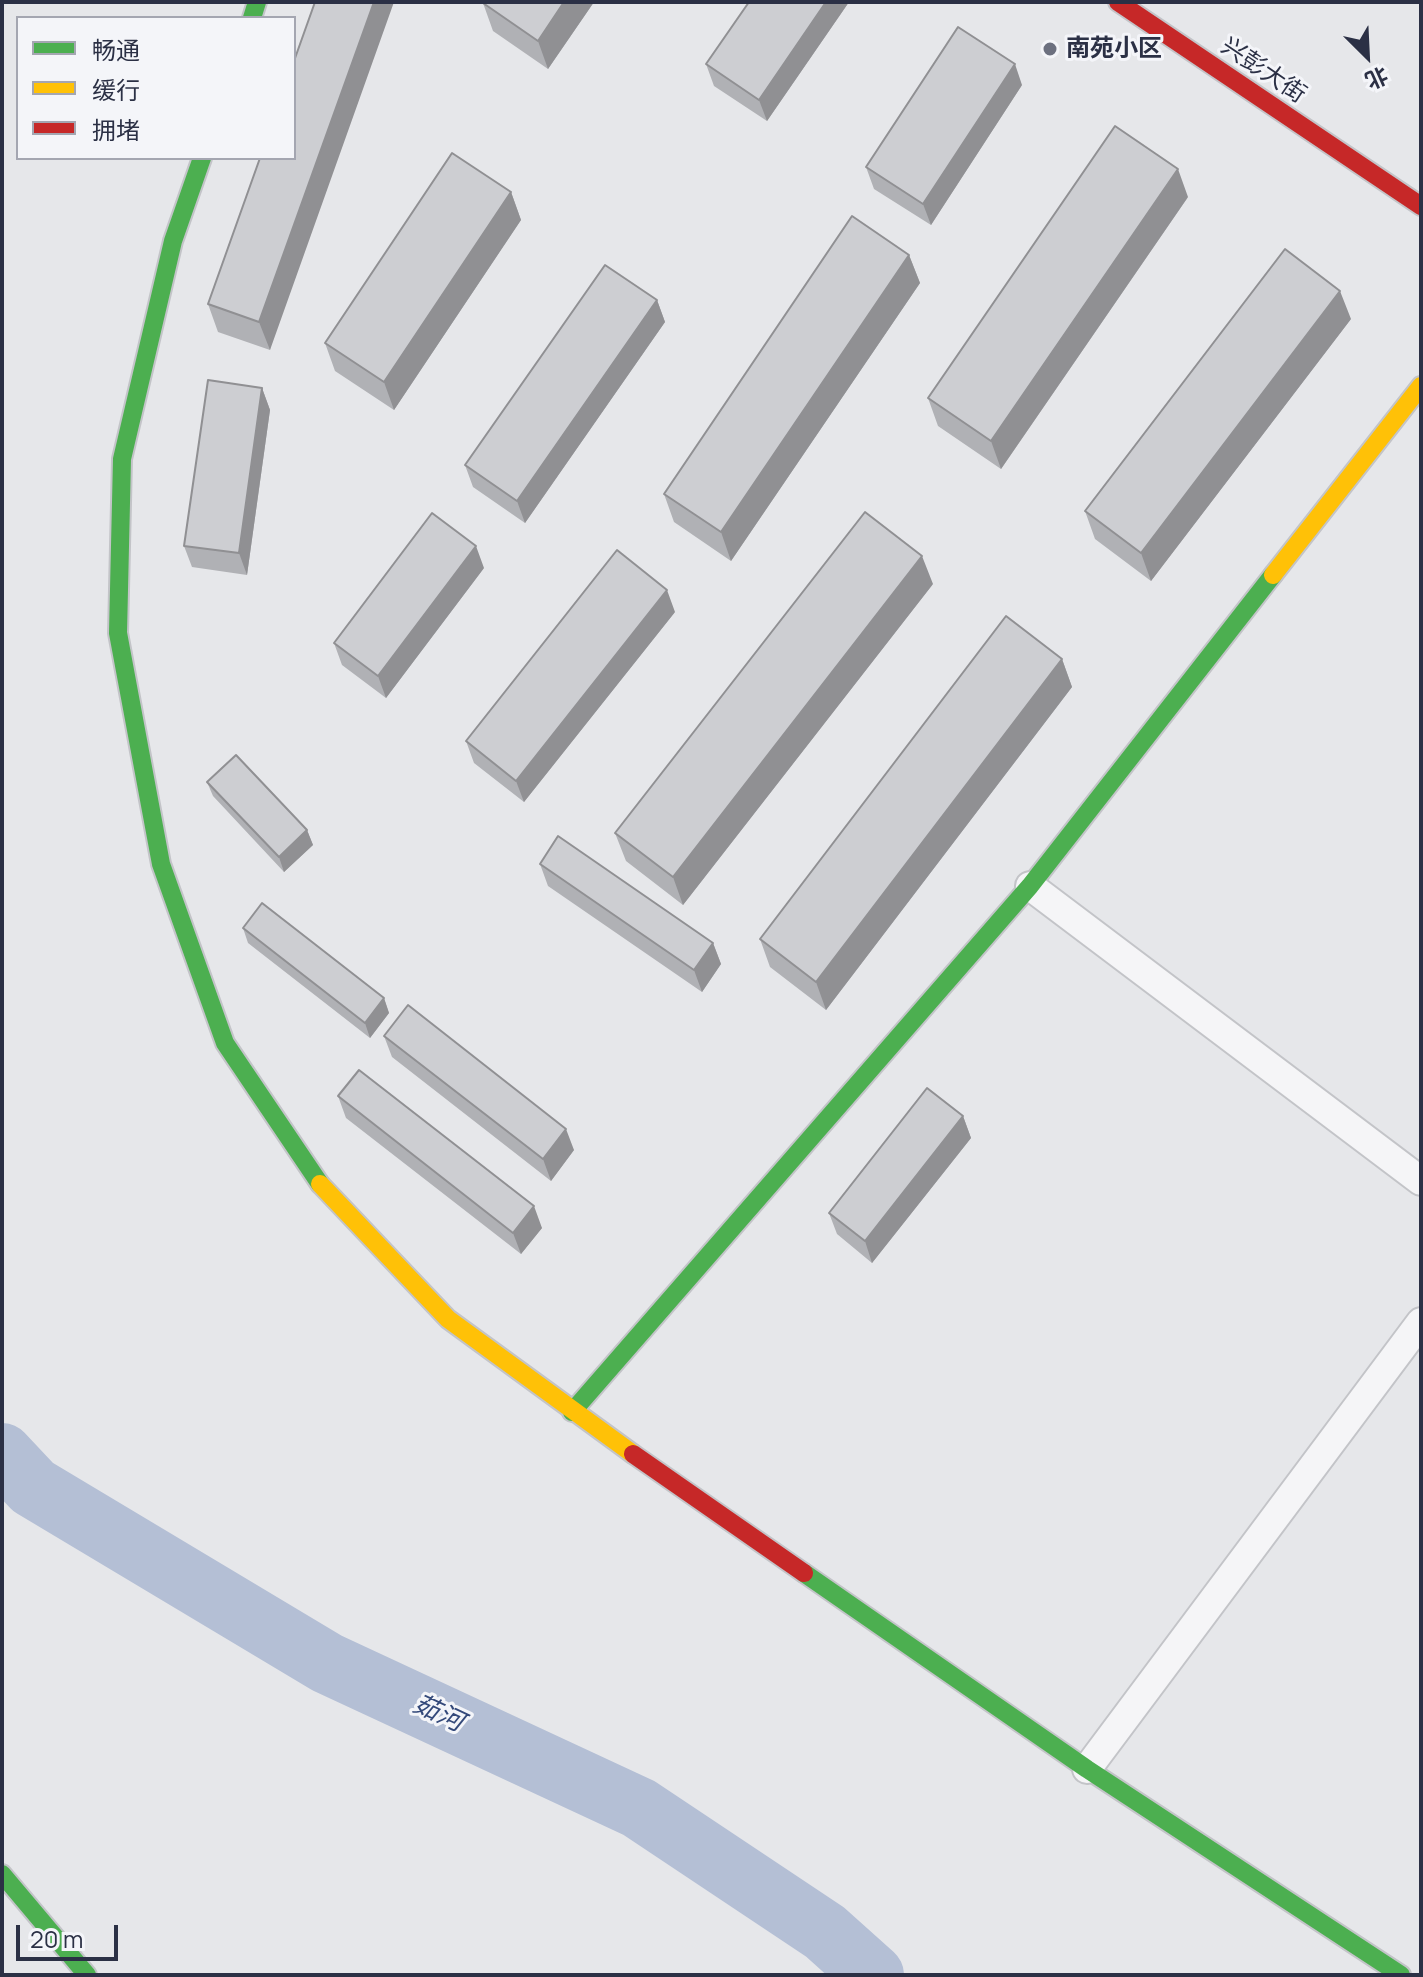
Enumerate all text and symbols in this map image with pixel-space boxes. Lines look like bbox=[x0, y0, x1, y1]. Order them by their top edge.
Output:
legend bbox=[16, 16, 296, 160]
north arrow bbox=[1327, 16, 1407, 96]
street label: 兴彭大街 bbox=[1215, 32, 1311, 110]
text: 畅通 bbox=[92, 33, 140, 66]
place label: 南苑小区 bbox=[1066, 35, 1162, 63]
marker: 南苑小区 bbox=[1041, 40, 1059, 58]
text: 北 bbox=[1361, 60, 1393, 96]
text: 缓行 bbox=[92, 73, 140, 106]
text: 拥堵 bbox=[92, 113, 140, 146]
water label: 茹河 bbox=[408, 1689, 468, 1739]
scale bar bbox=[20, 1909, 122, 1959]
text: 20 m bbox=[30, 1922, 83, 1955]

